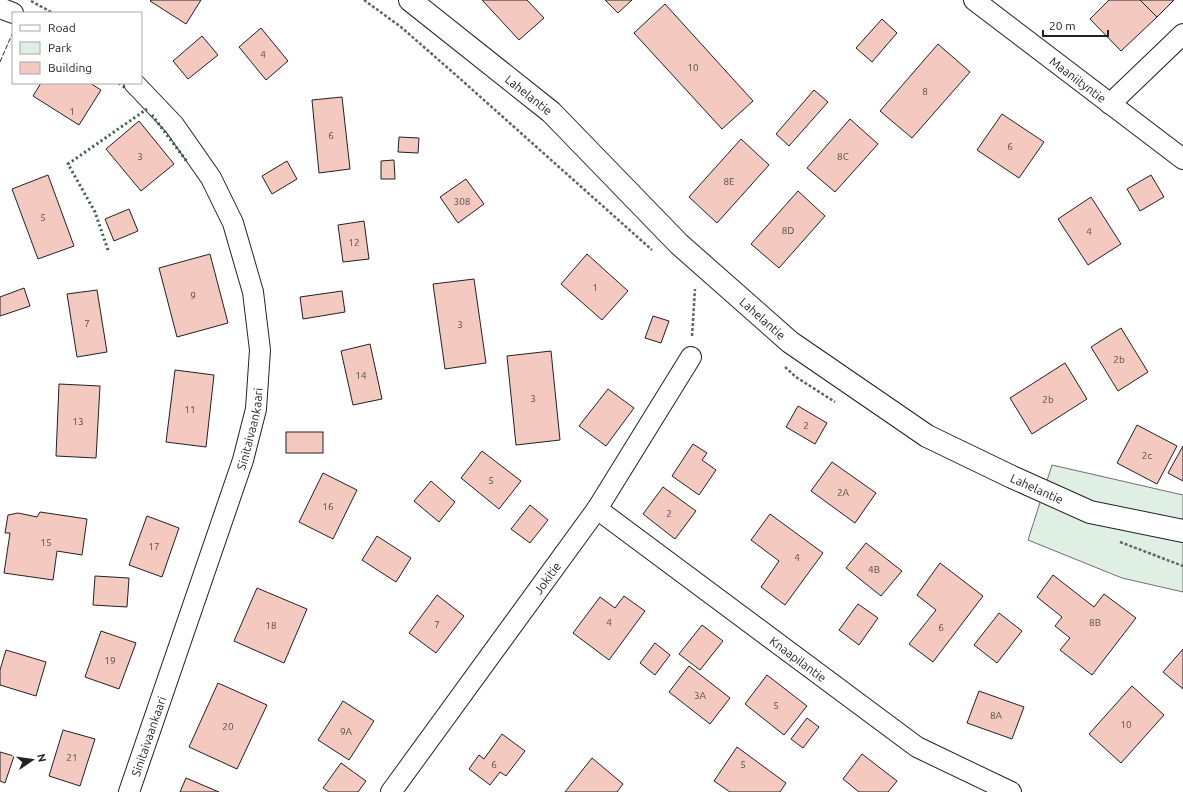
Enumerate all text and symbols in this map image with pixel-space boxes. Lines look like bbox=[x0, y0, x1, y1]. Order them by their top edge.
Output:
legend bbox=[12, 12, 142, 84]
scale bar bbox=[1043, 12, 1108, 38]
text: 20 m bbox=[1049, 19, 1076, 32]
text: Road bbox=[48, 21, 76, 34]
text: Park bbox=[48, 41, 72, 54]
house number: 4 bbox=[260, 49, 266, 60]
street label: Maaniityntie bbox=[1048, 54, 1109, 105]
text: Building bbox=[48, 61, 92, 74]
house number: 10 bbox=[687, 62, 699, 73]
street label: Lahelantie bbox=[503, 72, 555, 117]
house number: 8 bbox=[922, 86, 928, 97]
house number: 1 bbox=[69, 106, 75, 117]
house number: 6 bbox=[328, 130, 334, 141]
house number: 6 bbox=[1007, 141, 1013, 152]
house number: 3 bbox=[137, 151, 143, 162]
house number: 8C bbox=[837, 151, 849, 162]
house number: 8E bbox=[723, 176, 735, 187]
house number: 308 bbox=[454, 196, 471, 207]
house number: 5 bbox=[40, 212, 46, 223]
house number: 8D bbox=[782, 225, 794, 236]
house number: 4 bbox=[1086, 226, 1092, 237]
house number: 12 bbox=[348, 237, 360, 248]
house number: 1 bbox=[592, 282, 598, 293]
house number: 9 bbox=[190, 290, 196, 301]
street label: Lahelantie bbox=[738, 295, 788, 342]
house number: 7 bbox=[84, 318, 90, 329]
house number: 3 bbox=[457, 319, 463, 330]
house number: 2b bbox=[1113, 354, 1125, 365]
house number: 14 bbox=[355, 370, 367, 381]
street label: Sinitaivaankaari bbox=[234, 387, 264, 471]
house number: 3 bbox=[530, 393, 536, 404]
house number: 2b bbox=[1042, 394, 1054, 405]
house number: 11 bbox=[184, 404, 196, 415]
house number: 13 bbox=[72, 416, 84, 427]
house number: 2 bbox=[803, 420, 809, 431]
house number: 2c bbox=[1142, 450, 1152, 461]
street label: Lahelantie bbox=[1009, 471, 1065, 506]
house number: 5 bbox=[488, 475, 494, 486]
house number: 2A bbox=[837, 487, 850, 498]
house number: 16 bbox=[322, 501, 334, 512]
house number: 2 bbox=[666, 508, 672, 519]
house number: 15 bbox=[40, 537, 52, 548]
house number: 17 bbox=[148, 541, 160, 552]
house number: 4 bbox=[794, 552, 800, 563]
street label: Jokitie bbox=[531, 559, 563, 596]
house number: 4B bbox=[868, 564, 880, 575]
house number: 4 bbox=[606, 617, 612, 628]
house number: 8B bbox=[1089, 617, 1101, 628]
house number: 7 bbox=[434, 619, 440, 630]
house number: 18 bbox=[265, 620, 277, 631]
house number: 6 bbox=[938, 622, 944, 633]
street label: Knaapilantie bbox=[768, 634, 829, 684]
house number: 19 bbox=[104, 655, 116, 666]
house number: 3A bbox=[694, 690, 707, 701]
street label: Sinitaivaankaari bbox=[128, 694, 168, 778]
house number: 5 bbox=[773, 700, 779, 711]
house number: 8A bbox=[990, 710, 1003, 721]
house number: 10 bbox=[1120, 719, 1132, 730]
house number: 20 bbox=[222, 721, 234, 732]
house number: 9A bbox=[340, 726, 353, 737]
north arrow bbox=[12, 740, 52, 780]
text: N bbox=[35, 752, 49, 763]
house number: 21 bbox=[66, 752, 78, 763]
house number: 6 bbox=[491, 759, 497, 770]
house number: 5 bbox=[740, 759, 746, 770]

